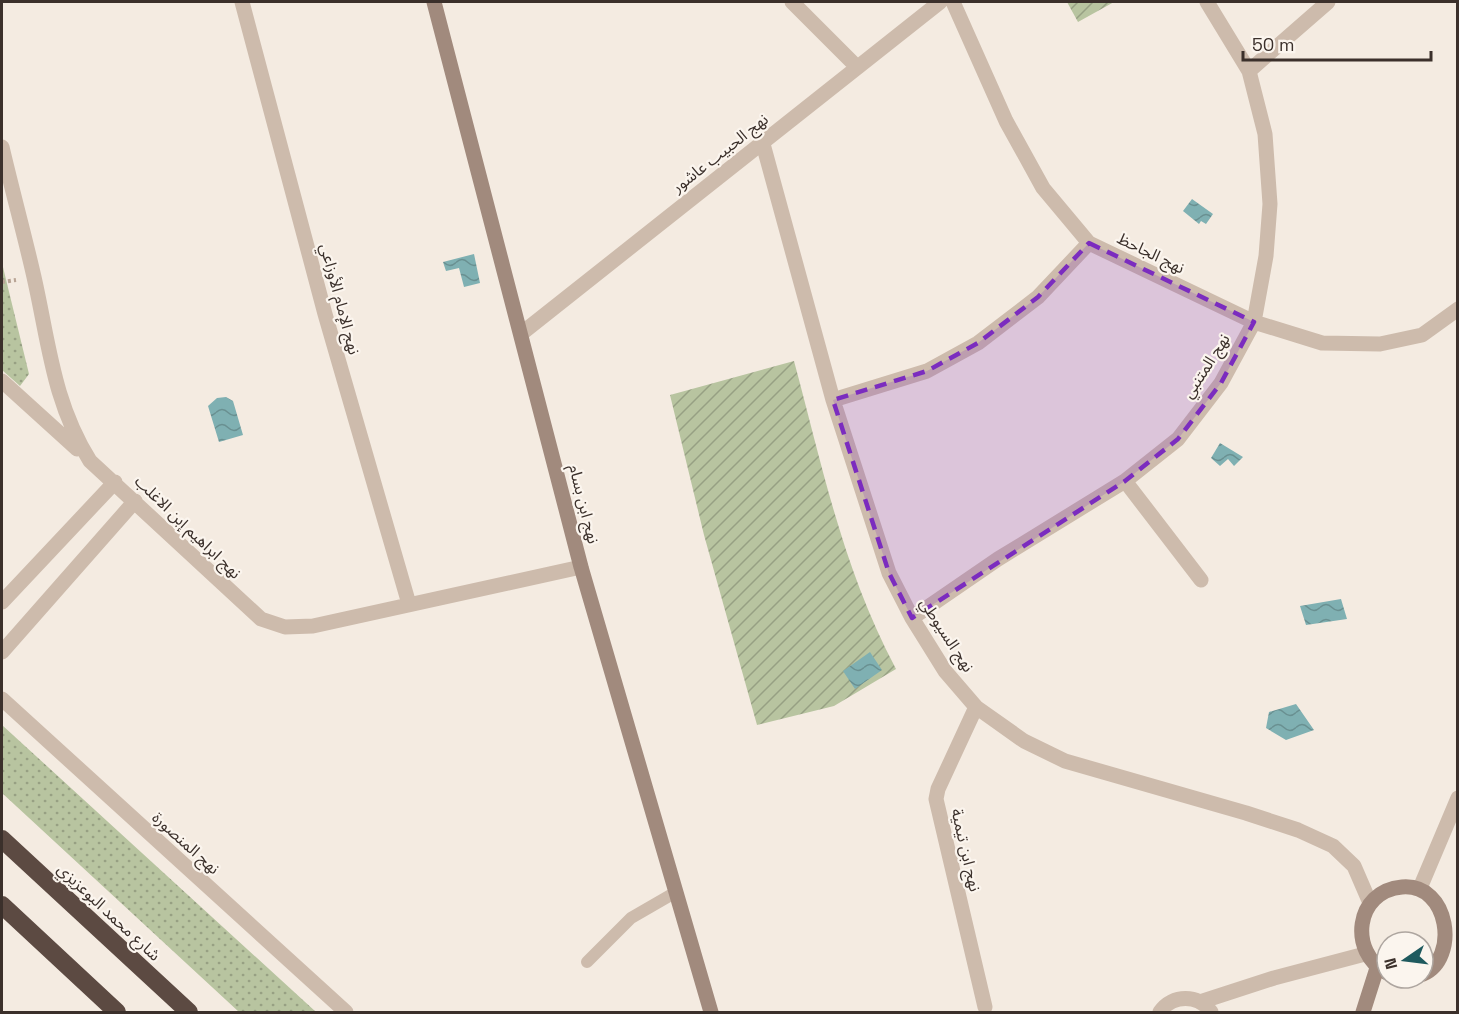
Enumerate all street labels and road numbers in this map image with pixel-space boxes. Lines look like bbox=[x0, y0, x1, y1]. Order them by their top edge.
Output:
street label: نهج الحبيب عاشور bbox=[667, 109, 774, 199]
street label: نهج الجاحظ bbox=[1113, 228, 1188, 280]
street label: نهج الإمام الأوزاعي bbox=[313, 241, 365, 357]
street label: نهج المتنبي bbox=[1177, 330, 1236, 403]
street label: نهج ابن بسام bbox=[562, 462, 604, 546]
street label: نهج ابراهيم إبن الاغلب bbox=[129, 471, 246, 585]
street label: نهج السيوطي bbox=[913, 594, 979, 677]
street label: نهج ابن تيمية bbox=[944, 806, 986, 894]
street label: نهج المنصورة bbox=[146, 807, 224, 880]
street label: شارع محمد البوعزيزي bbox=[51, 859, 165, 967]

